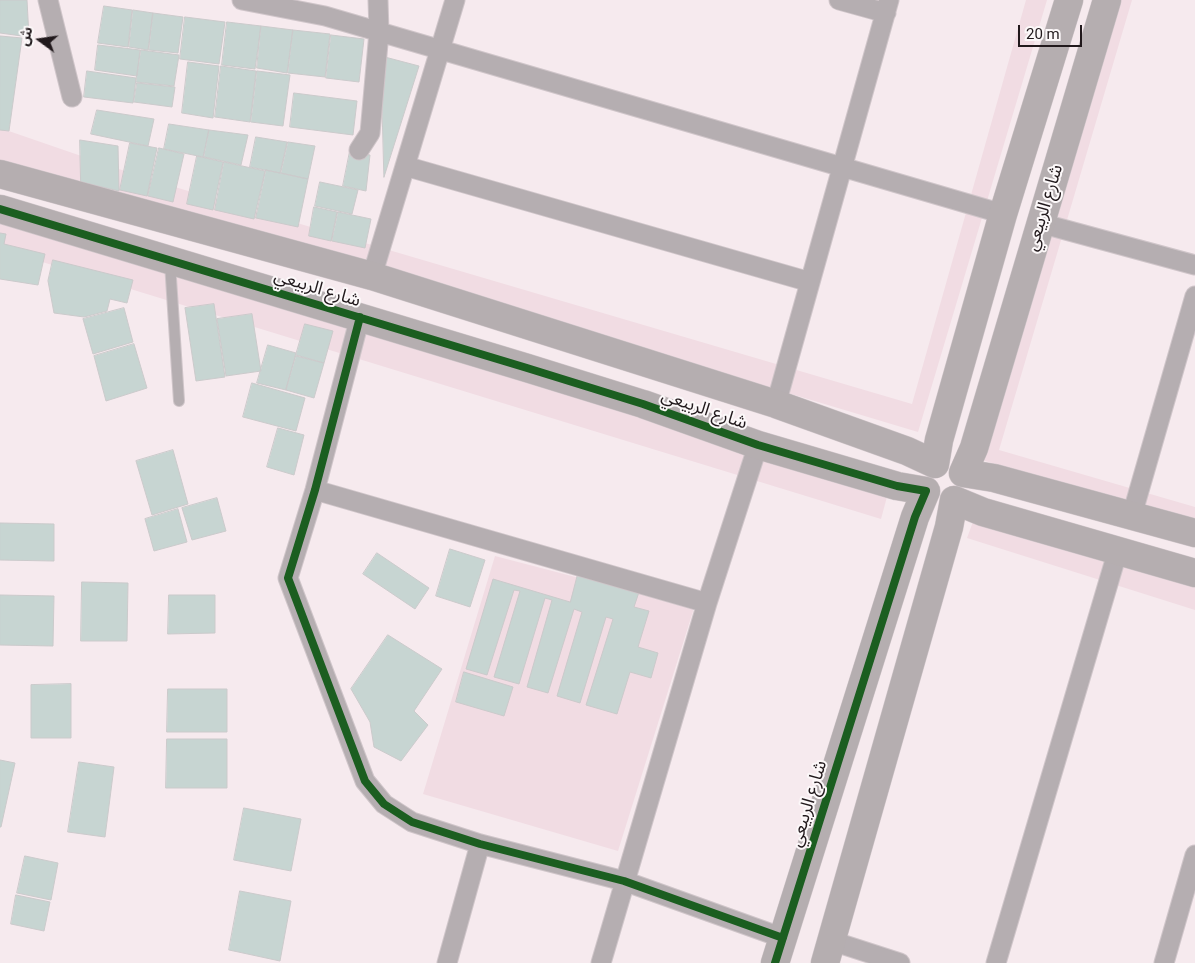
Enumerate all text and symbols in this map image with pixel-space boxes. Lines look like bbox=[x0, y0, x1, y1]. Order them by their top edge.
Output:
north arrow bbox=[15, 15, 65, 65]
scale bar bbox=[1020, 15, 1084, 47]
text: ش bbox=[15, 25, 36, 48]
text: 20 m bbox=[1026, 25, 1060, 43]
street label: شارع الربيعي bbox=[1022, 162, 1068, 254]
street label: شارع الربيعي bbox=[271, 266, 363, 312]
street label: شارع الربيعي bbox=[658, 385, 750, 435]
street label: شارع الربيعي bbox=[786, 758, 832, 850]

